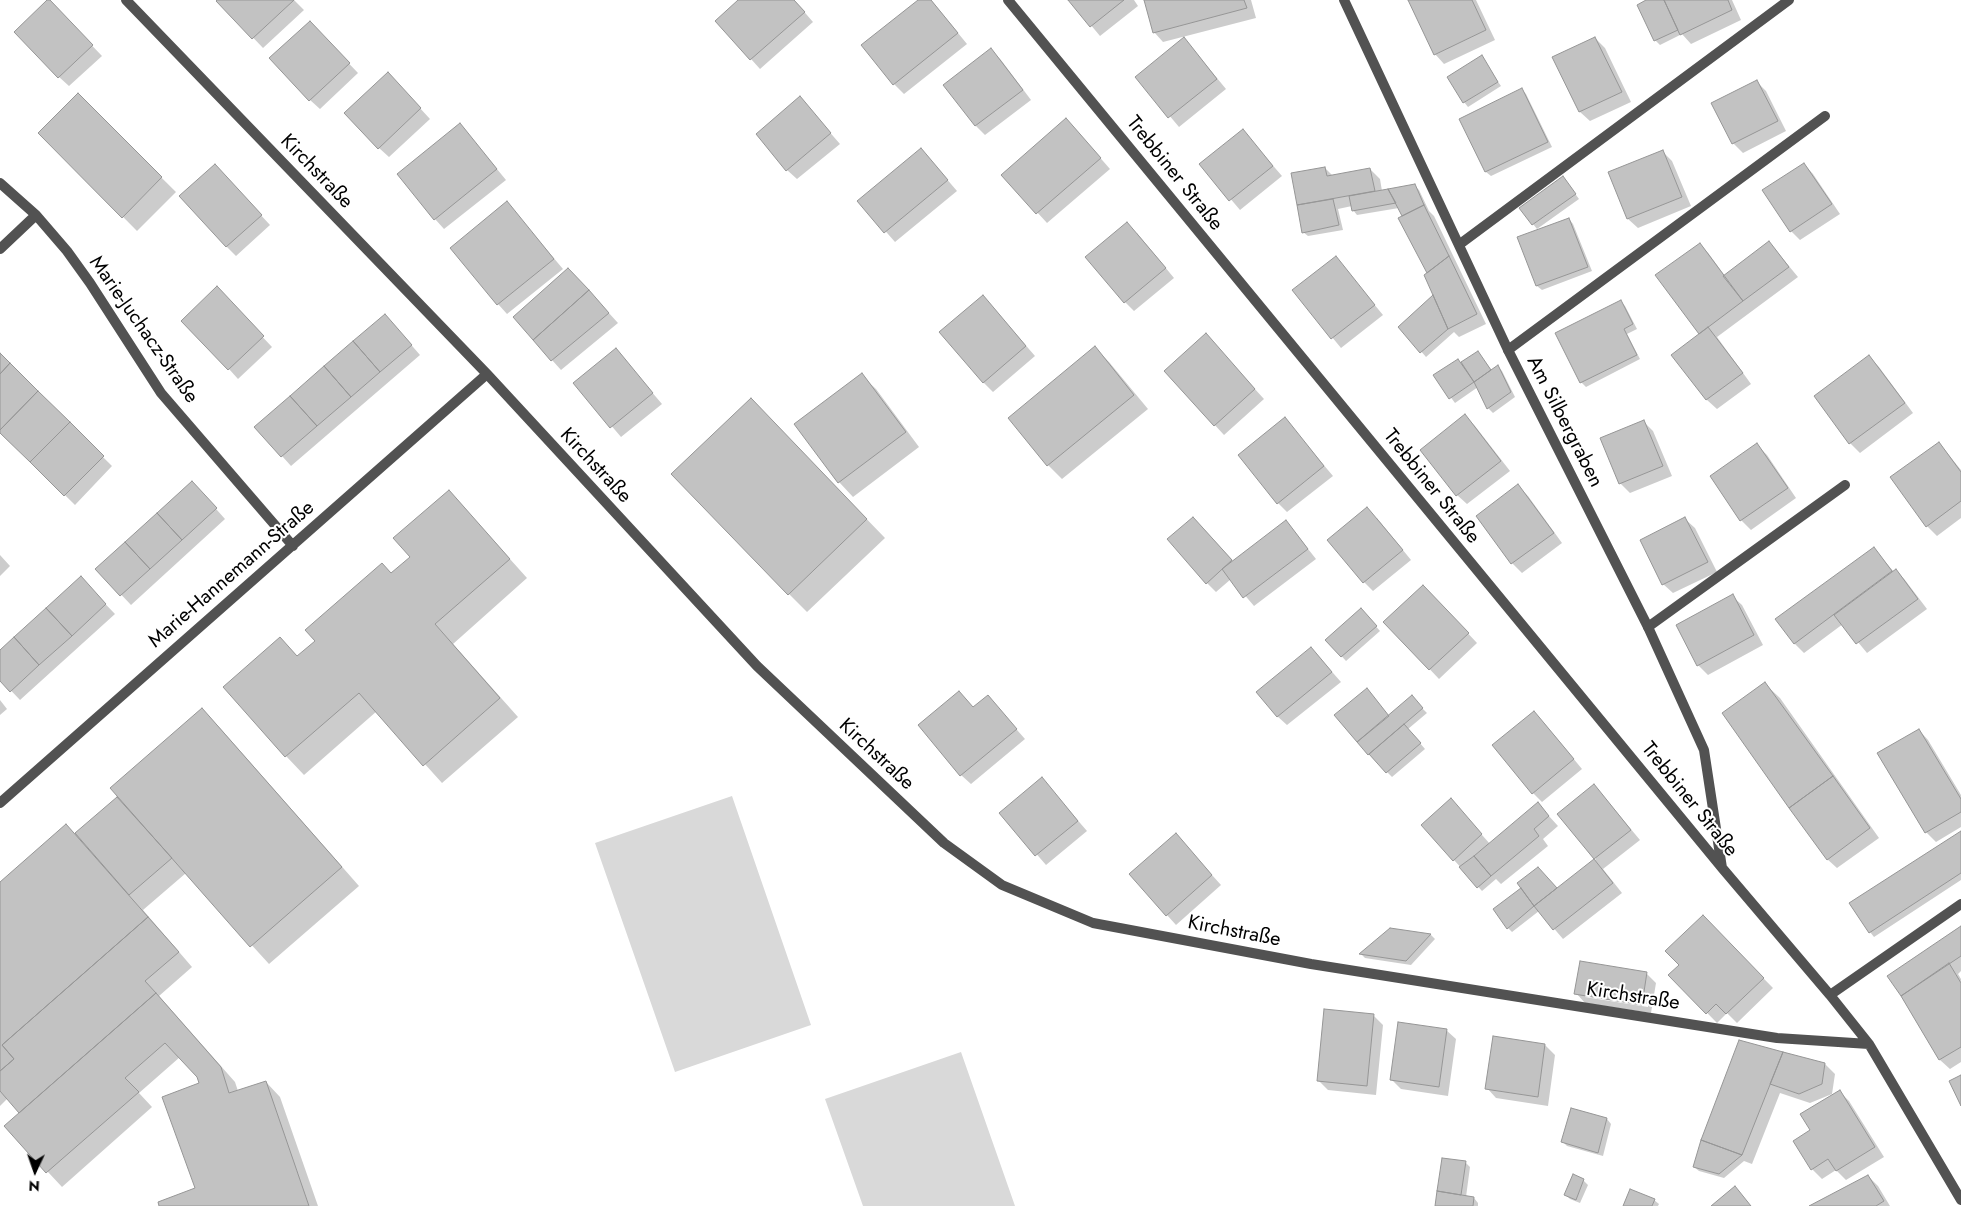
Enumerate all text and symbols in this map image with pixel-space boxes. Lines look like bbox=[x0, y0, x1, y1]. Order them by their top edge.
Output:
street label: Trebbiner Straße bbox=[1121, 112, 1227, 236]
street label: Kirchstraße bbox=[275, 130, 357, 214]
street label: Marie-Juchacz-Straße bbox=[83, 252, 203, 408]
street label: Am Silbergraben bbox=[1521, 352, 1607, 492]
street label: Kirchstraße bbox=[554, 423, 636, 509]
street label: Trebbiner Straße bbox=[1378, 425, 1484, 549]
street label: Marie-Hannemann-Straße bbox=[144, 496, 320, 654]
street label: Kirchstraße bbox=[833, 714, 919, 796]
street label: Trebbiner Straße bbox=[1636, 738, 1742, 862]
street label: Kirchstraße bbox=[1186, 911, 1282, 953]
street label: Kirchstraße bbox=[1585, 978, 1681, 1016]
north arrow bbox=[10, 1146, 60, 1196]
text: N bbox=[28, 1176, 40, 1196]

